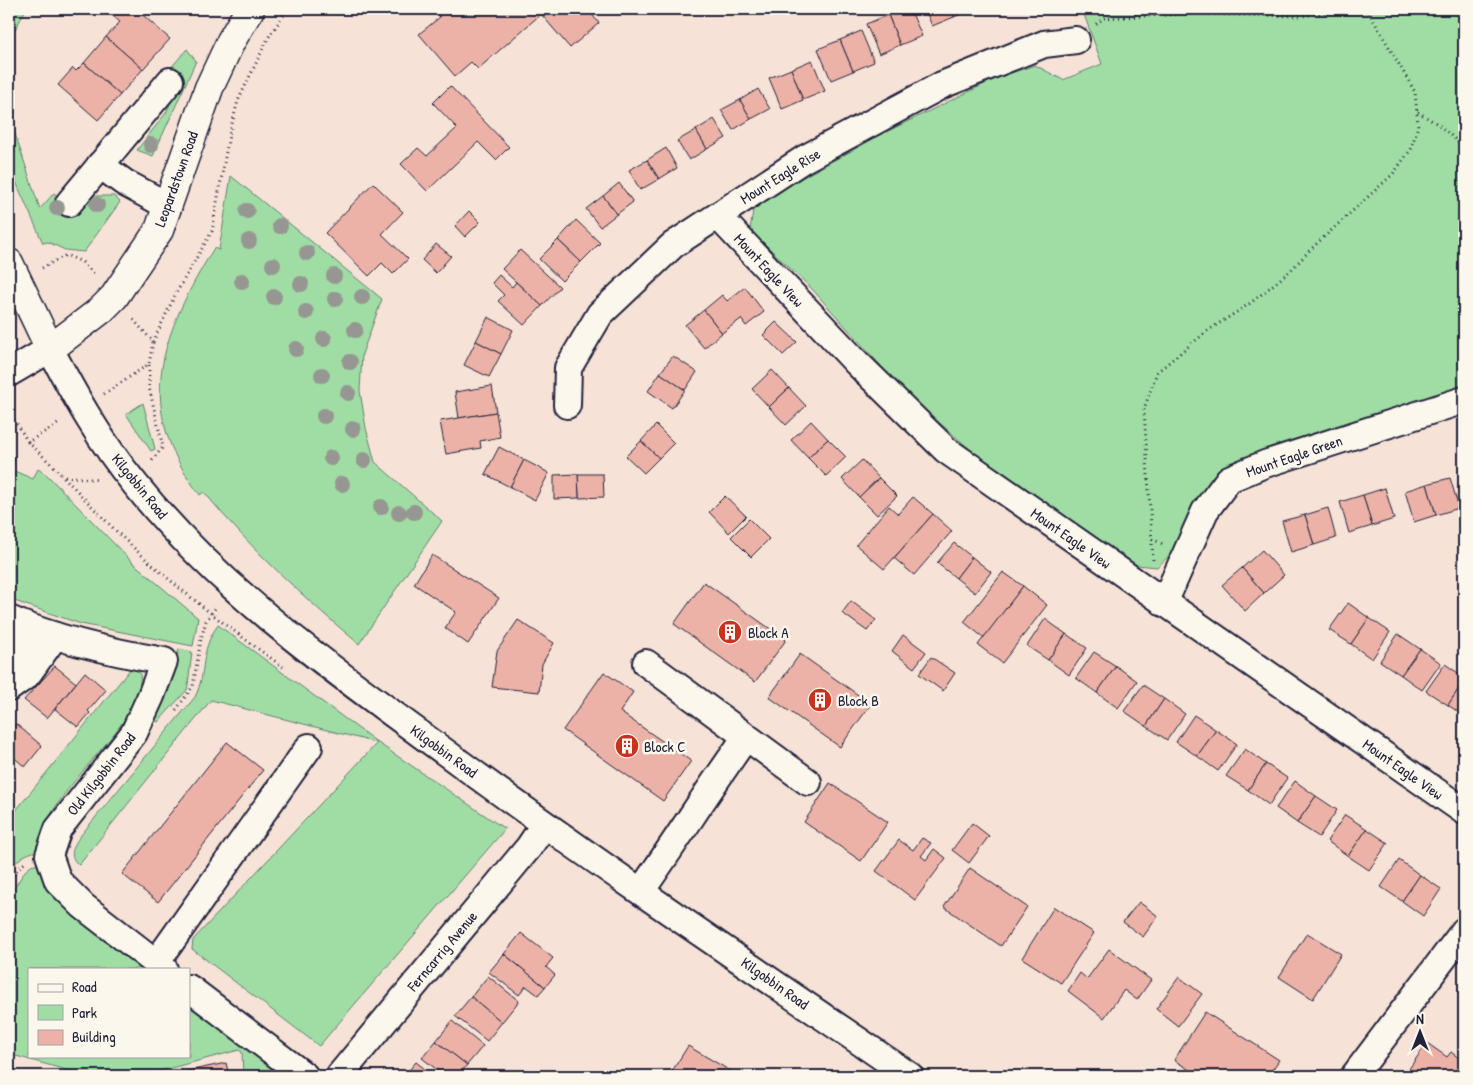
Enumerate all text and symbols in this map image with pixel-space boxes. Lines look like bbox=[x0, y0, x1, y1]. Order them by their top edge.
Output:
street label: Leopardstown Road bbox=[149, 128, 203, 230]
street label: Mount Eagle Rise bbox=[736, 143, 824, 209]
street label: Mount Eagle View bbox=[729, 229, 809, 311]
street label: Mount Eagle Green bbox=[1243, 430, 1345, 482]
street label: Kilgobbin Road bbox=[107, 449, 173, 523]
street label: Mount Eagle View bbox=[1027, 503, 1115, 573]
building icon: Block A bbox=[717, 619, 743, 645]
place label: Block A bbox=[748, 622, 789, 643]
building icon: Block B bbox=[807, 687, 833, 713]
place label: Block B bbox=[838, 690, 879, 711]
street label: Kilgobbin Road bbox=[406, 719, 482, 783]
street label: Old Kilgobbin Road bbox=[62, 728, 140, 820]
building icon: Block C bbox=[614, 733, 640, 759]
street label: Mount Eagle View bbox=[1359, 734, 1447, 804]
place label: Block C bbox=[644, 736, 685, 757]
street label: Ferncarrig Avenue bbox=[402, 906, 482, 996]
street label: Kilgobbin Road bbox=[737, 952, 813, 1014]
legend bbox=[28, 968, 190, 1058]
text: Road bbox=[72, 976, 97, 997]
text: Park bbox=[72, 1002, 97, 1023]
north arrow bbox=[1396, 1008, 1446, 1058]
text: N bbox=[1416, 1009, 1424, 1028]
text: Building bbox=[72, 1026, 116, 1047]

